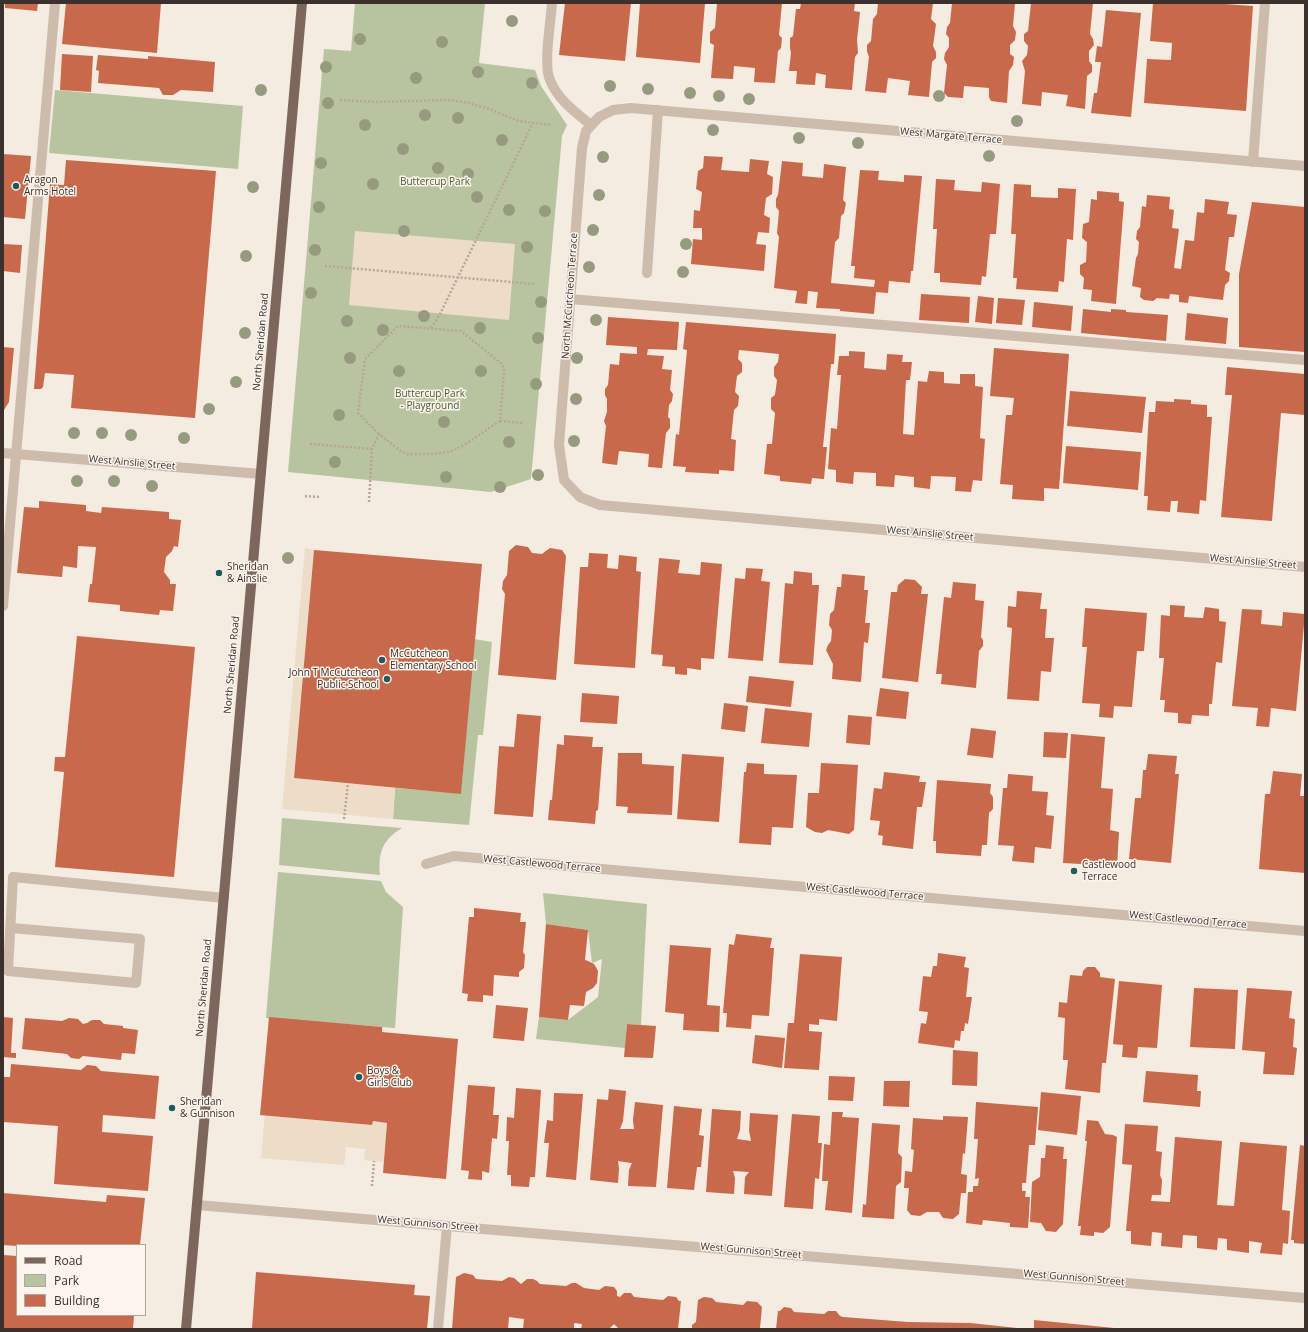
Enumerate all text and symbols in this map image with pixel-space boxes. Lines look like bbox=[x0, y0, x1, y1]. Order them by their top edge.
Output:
street label: West Margate Terrace bbox=[899, 126, 1003, 146]
place label: Aragon Arms Hotel bbox=[24, 174, 76, 198]
park label: Buttercup Park bbox=[400, 176, 470, 188]
marker: Aragon Arms Hotel bbox=[11, 181, 21, 191]
street label: North McCutcheon Terrace bbox=[560, 233, 580, 359]
street label: North Sheridan Road bbox=[251, 293, 271, 391]
park label: Buttercup Park - Playground bbox=[395, 388, 465, 412]
street label: West Ainslie Street bbox=[88, 453, 176, 473]
street label: West Ainslie Street bbox=[886, 524, 974, 544]
street label: West Ainslie Street bbox=[1209, 552, 1297, 572]
place label: Sheridan & Ainslie bbox=[227, 561, 269, 584]
marker: Sheridan & Ainslie bbox=[214, 568, 224, 578]
street label: North Sheridan Road bbox=[222, 616, 242, 714]
place label: McCutcheon Elementary School bbox=[390, 648, 476, 672]
marker: McCutcheon Elementary School bbox=[377, 655, 387, 665]
place label: John T McCutcheon Public School bbox=[289, 667, 379, 690]
marker: John T McCutcheon Public School bbox=[382, 674, 392, 684]
street label: West Castlewood Terrace bbox=[483, 853, 601, 875]
place label: Castlewood Terrace bbox=[1082, 859, 1136, 882]
marker: Castlewood Terrace bbox=[1069, 866, 1079, 876]
street label: West Castlewood Terrace bbox=[806, 881, 924, 903]
street label: West Castlewood Terrace bbox=[1129, 909, 1247, 931]
street label: North Sheridan Road bbox=[194, 939, 214, 1037]
place label: Boys & Girls Club bbox=[367, 1065, 412, 1088]
marker: Boys & Girls Club bbox=[354, 1072, 364, 1082]
place label: Sheridan & Gunnison bbox=[180, 1096, 235, 1120]
marker: Sheridan & Gunnison bbox=[167, 1103, 177, 1113]
street label: West Gunnison Street bbox=[377, 1214, 479, 1234]
street label: West Gunnison Street bbox=[700, 1241, 802, 1261]
legend bbox=[16, 1244, 146, 1316]
text: Road bbox=[54, 1252, 83, 1269]
street label: West Gunnison Street bbox=[1023, 1268, 1125, 1288]
text: Park bbox=[54, 1272, 79, 1289]
text: Building bbox=[54, 1292, 99, 1309]

